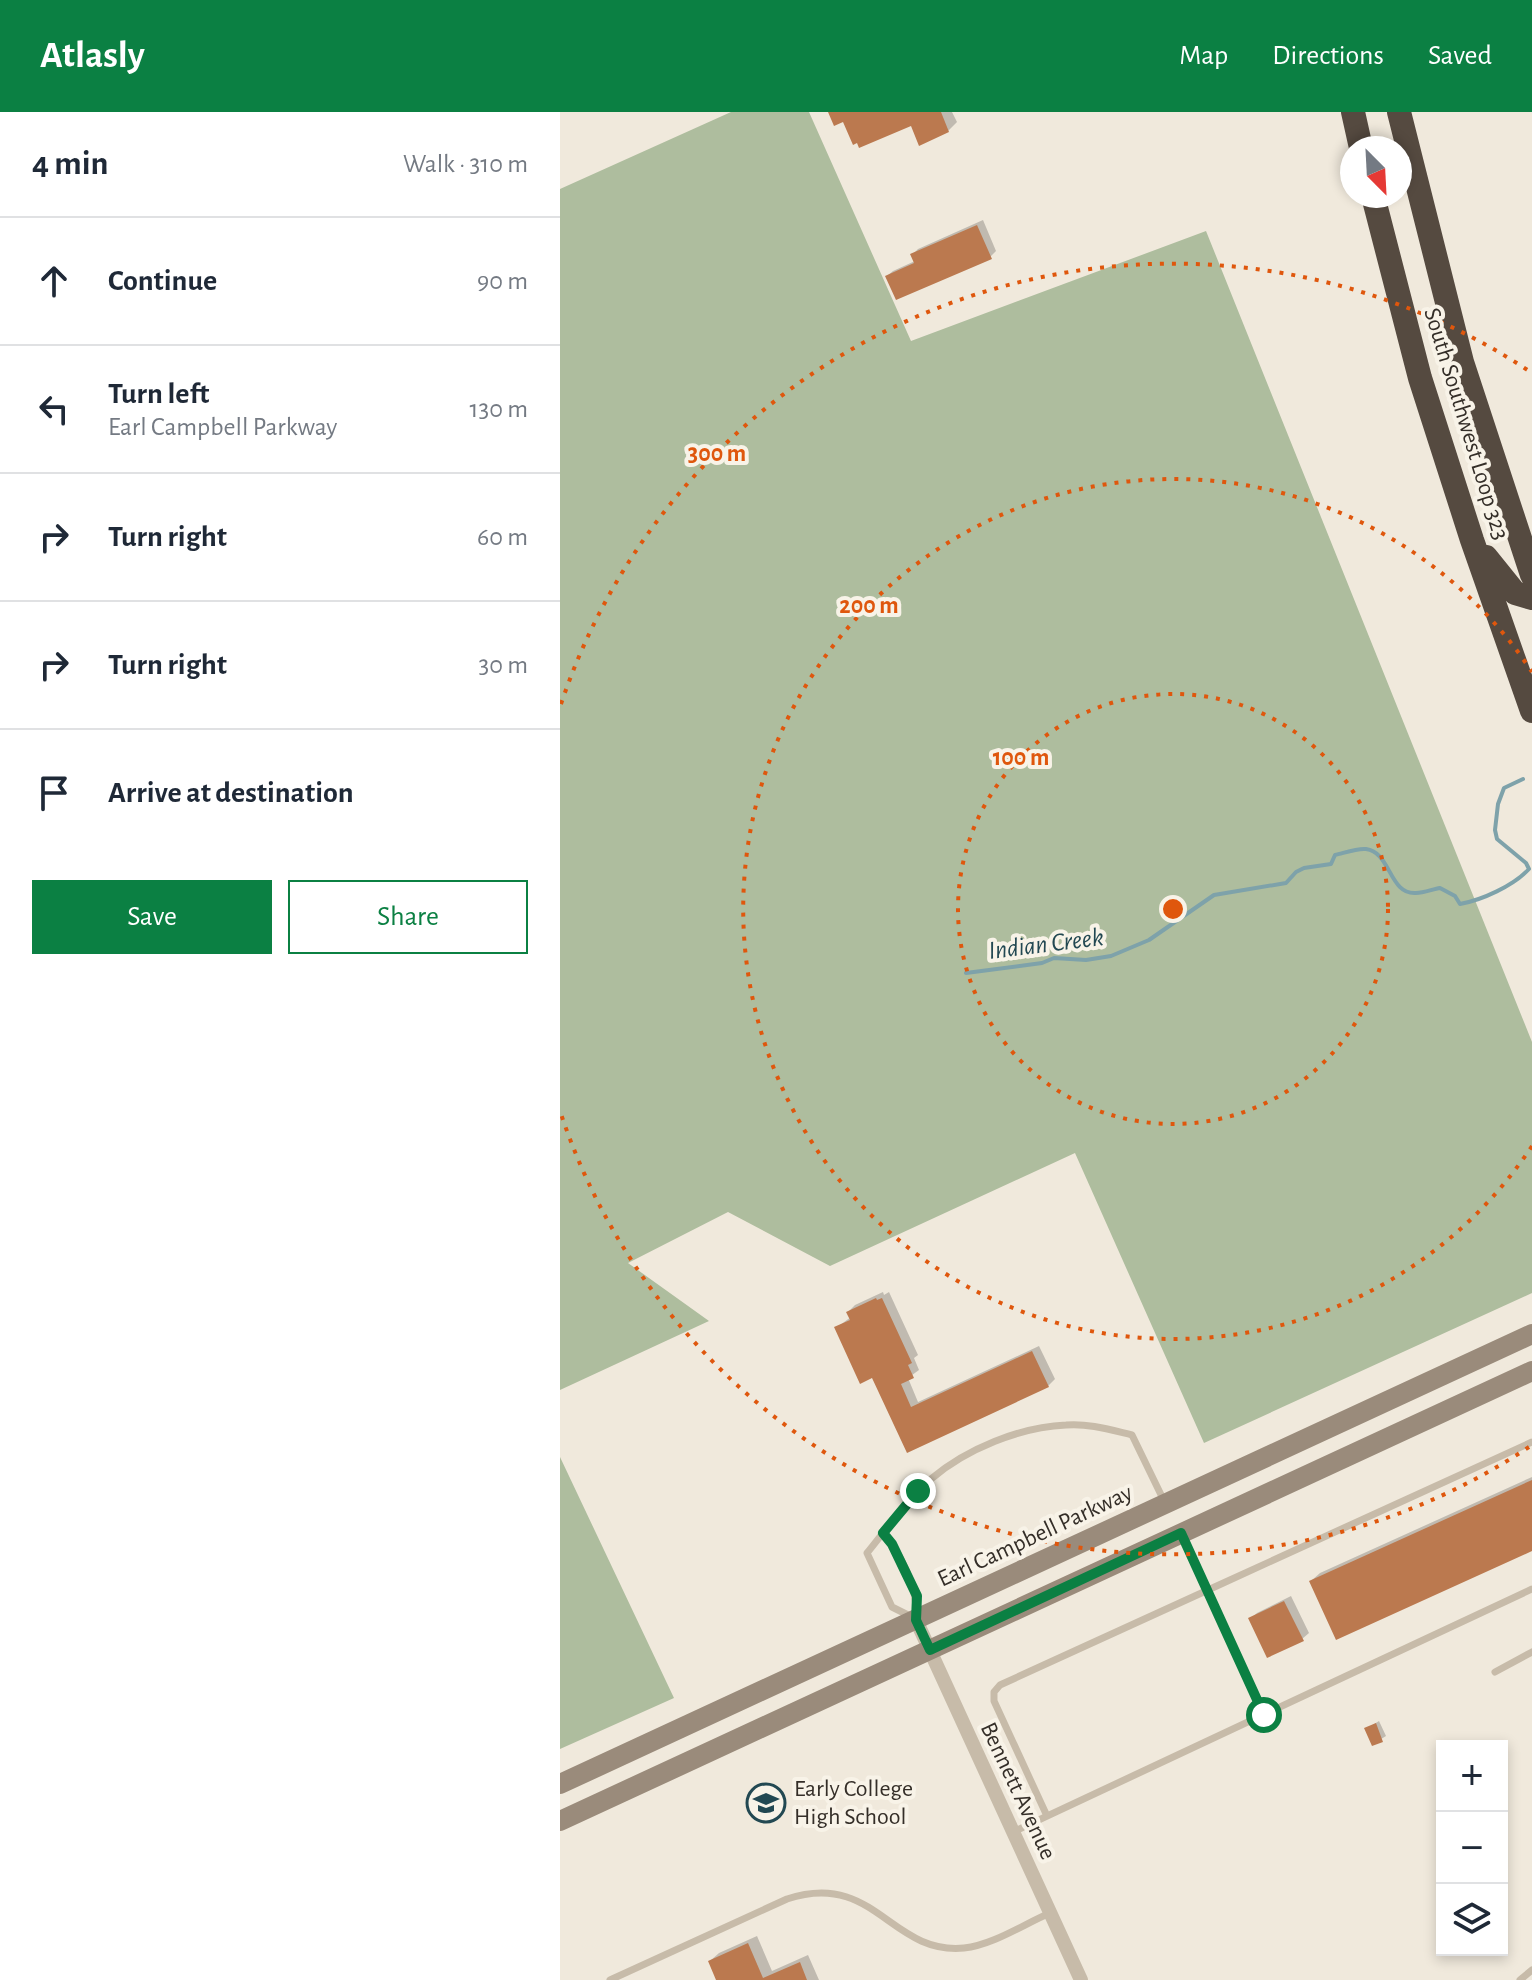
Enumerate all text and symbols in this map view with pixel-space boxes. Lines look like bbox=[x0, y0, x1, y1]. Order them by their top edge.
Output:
text: Atlasly bbox=[40, 37, 145, 75]
text: Map bbox=[1179, 42, 1228, 70]
text: Directions bbox=[1272, 42, 1384, 70]
text: Saved bbox=[1428, 42, 1492, 70]
north arrow bbox=[1340, 136, 1412, 208]
text: 4 min bbox=[32, 147, 109, 181]
text: Walk · 310 m bbox=[403, 151, 528, 177]
icon: ahead bbox=[32, 259, 76, 303]
text: Continue bbox=[108, 266, 217, 296]
text: 90 m bbox=[477, 268, 528, 294]
street label: South Southwest Loop 323 bbox=[1419, 305, 1513, 543]
text: Turn left bbox=[108, 379, 209, 409]
icon: left bbox=[32, 387, 76, 431]
text: 130 m bbox=[470, 396, 528, 422]
text: Earl Campbell Parkway bbox=[108, 414, 337, 440]
text: 300 m bbox=[688, 442, 746, 466]
icon: right bbox=[32, 515, 76, 559]
text: Turn right bbox=[108, 522, 227, 552]
text: 60 m bbox=[477, 524, 528, 550]
text: 200 m bbox=[839, 594, 899, 618]
icon: right bbox=[32, 643, 76, 687]
text: Turn right bbox=[108, 650, 227, 680]
text: 30 m bbox=[478, 652, 528, 678]
text: 100 m bbox=[993, 746, 1049, 770]
icon: arrive bbox=[32, 771, 76, 815]
text: Arrive at destination bbox=[108, 778, 354, 808]
button: Save bbox=[32, 880, 272, 954]
button: Share bbox=[288, 880, 528, 954]
centre of rings bbox=[1159, 895, 1187, 923]
water label: Indian Creek bbox=[987, 924, 1105, 964]
route end bbox=[900, 1473, 936, 1509]
street label: Earl Campbell Parkway bbox=[934, 1480, 1136, 1592]
route start bbox=[1246, 1697, 1282, 1733]
street label: Bennett Avenue bbox=[976, 1719, 1060, 1863]
map controls bbox=[1436, 1740, 1508, 1956]
button: + bbox=[1436, 1740, 1508, 1812]
place label: Early College High School bbox=[794, 1777, 913, 1829]
school or university icon: Early College High School bbox=[745, 1782, 787, 1824]
button: − bbox=[1436, 1812, 1508, 1884]
button: layers bbox=[1436, 1884, 1508, 1956]

